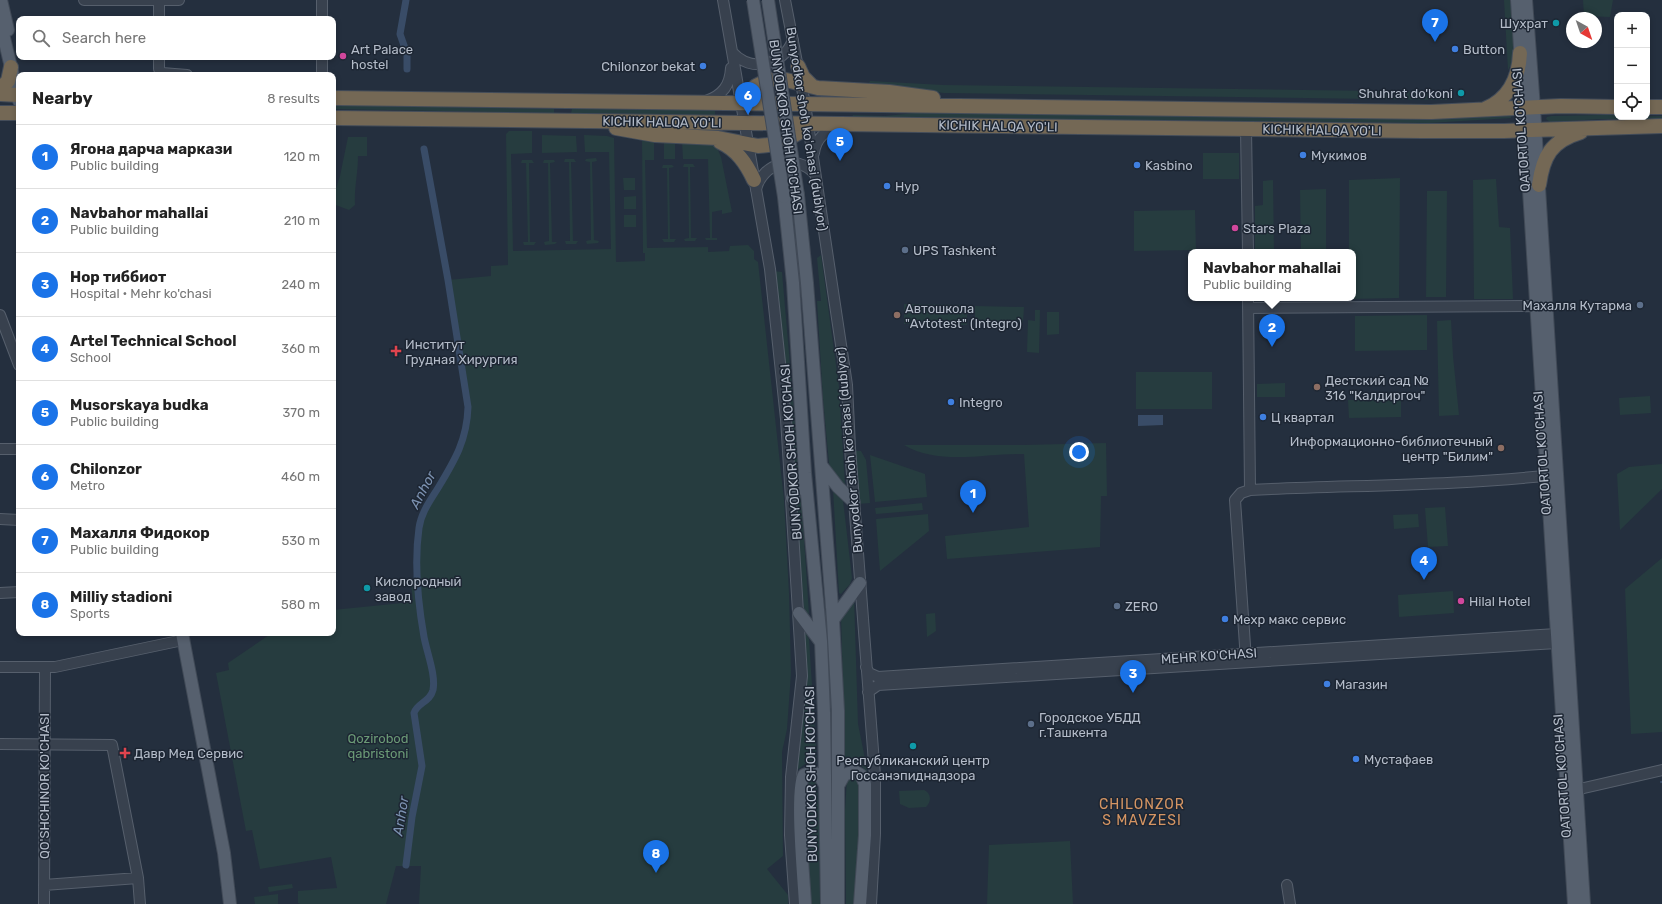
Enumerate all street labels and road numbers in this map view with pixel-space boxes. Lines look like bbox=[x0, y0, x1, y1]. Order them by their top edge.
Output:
street label: Bunyodkor shoh koʻchasi (dublyor) bbox=[783, 26, 831, 232]
street label: BUNYODKOR SHOH KO'CHASI bbox=[766, 39, 806, 215]
street label: QATORTOL KO'CHASI bbox=[1509, 67, 1533, 193]
street label: KICHIK HALQA YO'LI bbox=[602, 113, 722, 131]
street label: KICHIK HALQA YO'LI bbox=[938, 117, 1058, 135]
street label: KICHIK HALQA YO'LI bbox=[1262, 121, 1382, 139]
street label: Bunyodkor shoh koʻchasi (dublyor) bbox=[833, 346, 865, 554]
street label: BUNYODKOR SHOH KO'CHASI bbox=[777, 364, 805, 540]
street label: QATORTOL KO'CHASI bbox=[1530, 390, 1554, 516]
street label: MEHR KO'CHASI bbox=[1160, 645, 1258, 667]
street label: BUNYODKOR SHOH KO'CHASI bbox=[802, 686, 820, 862]
street label: QO'SHCHINOR KO'CHASI bbox=[37, 713, 52, 859]
street label: QATORTOL KO'CHASI bbox=[1550, 713, 1574, 839]

